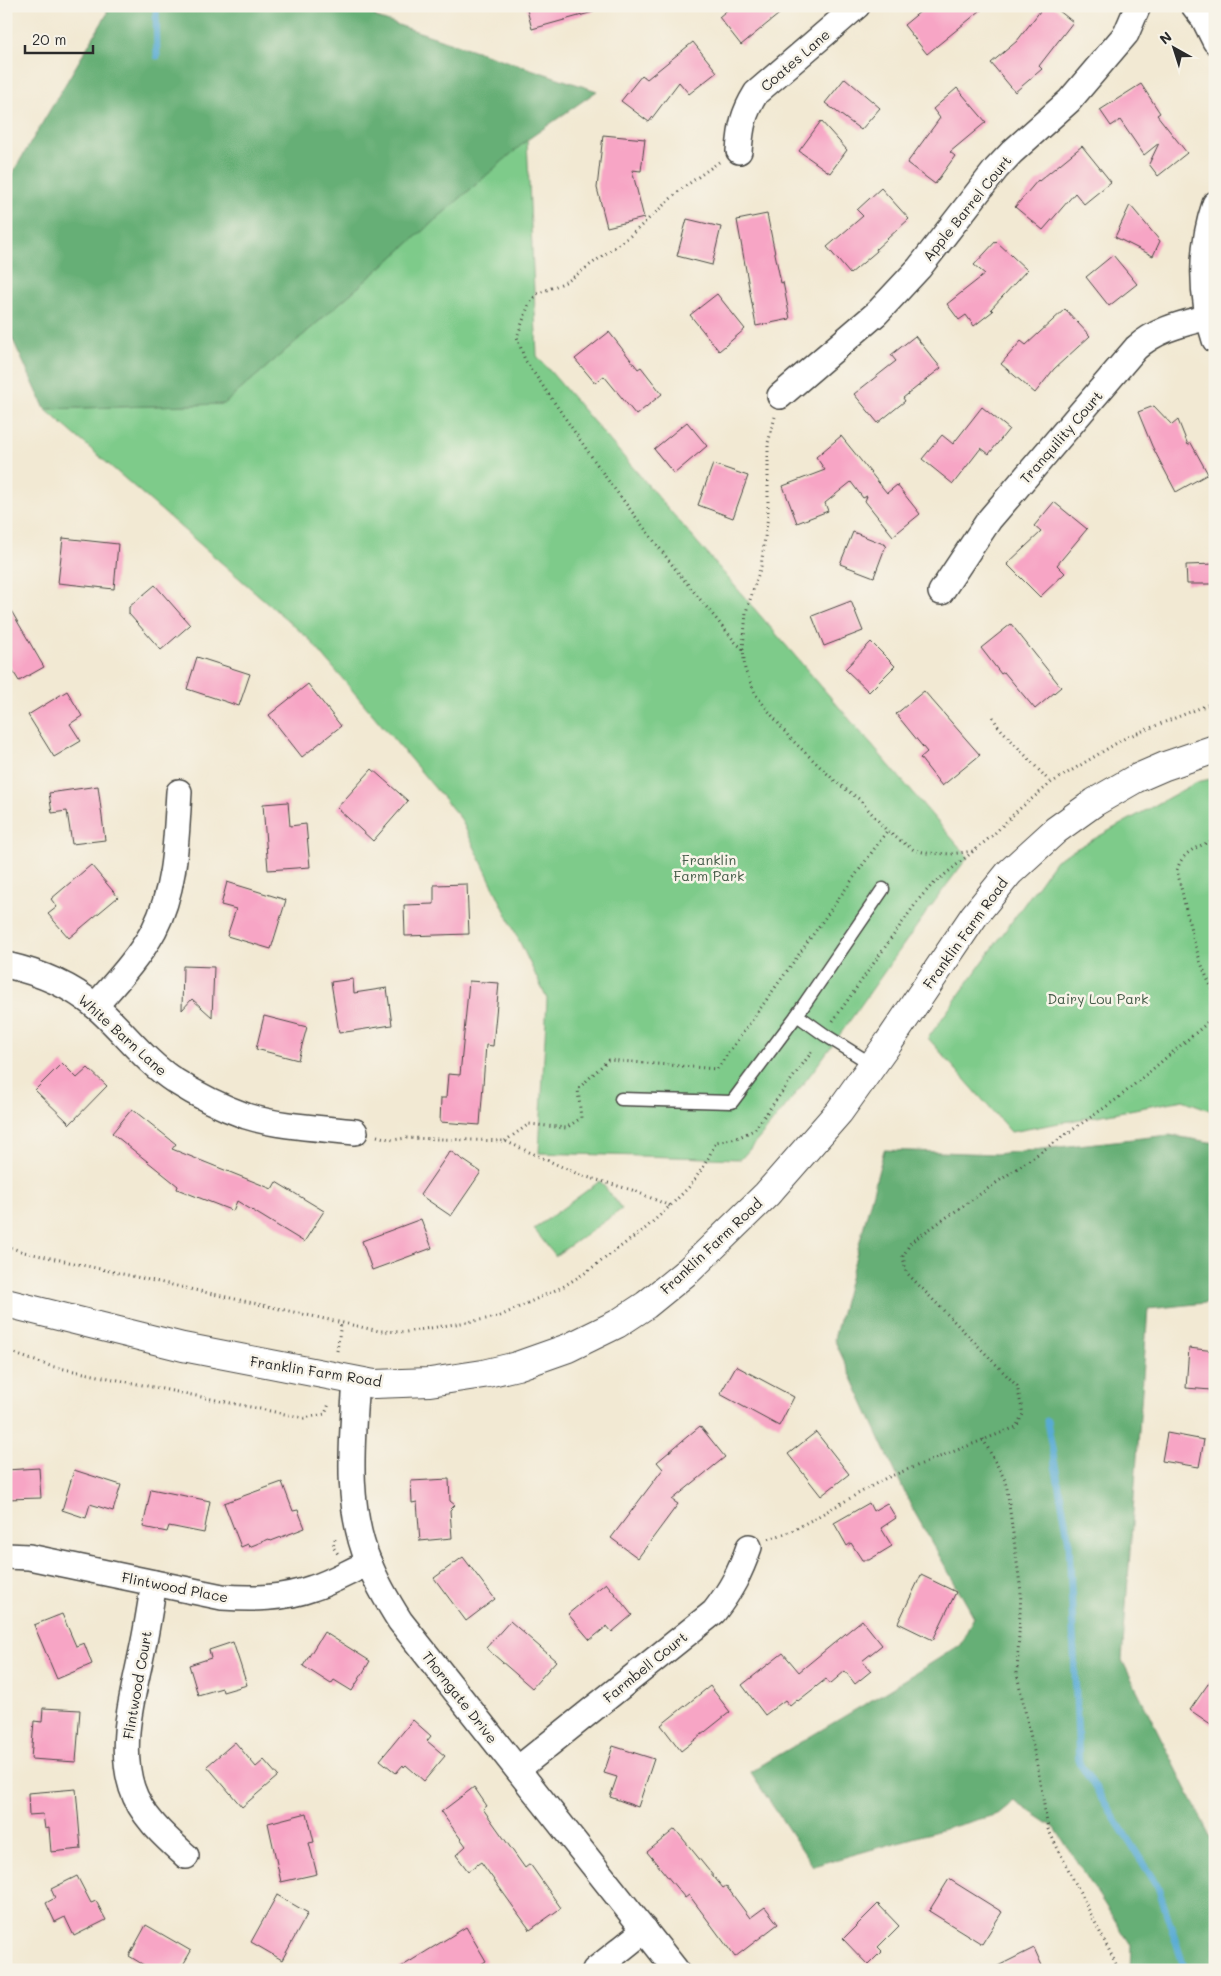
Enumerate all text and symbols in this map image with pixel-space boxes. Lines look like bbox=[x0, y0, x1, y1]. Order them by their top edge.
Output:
scale bar bbox=[25, 22, 92, 54]
north arrow bbox=[1148, 22, 1198, 72]
street label: Coates Lane bbox=[756, 25, 834, 95]
text: N bbox=[1155, 27, 1176, 48]
text: 20 m bbox=[32, 29, 66, 49]
street label: Apple Barrel Court bbox=[918, 151, 1016, 265]
street label: Tranquility Court bbox=[1015, 387, 1107, 487]
park label: Franklin Farm Park bbox=[674, 850, 744, 885]
street label: Franklin Farm Road bbox=[918, 874, 1012, 992]
park label: Dairy Lou Park bbox=[1048, 989, 1148, 1008]
street label: White Barn Lane bbox=[75, 990, 171, 1080]
street label: Franklin Farm Road bbox=[656, 1194, 766, 1298]
street label: Franklin Farm Road bbox=[249, 1351, 383, 1391]
street label: Flintwood Place bbox=[120, 1567, 230, 1607]
street label: Farmbell Court bbox=[599, 1627, 691, 1707]
street label: Flintwood Court bbox=[118, 1629, 156, 1741]
street label: Thorngate Drive bbox=[418, 1647, 502, 1747]

